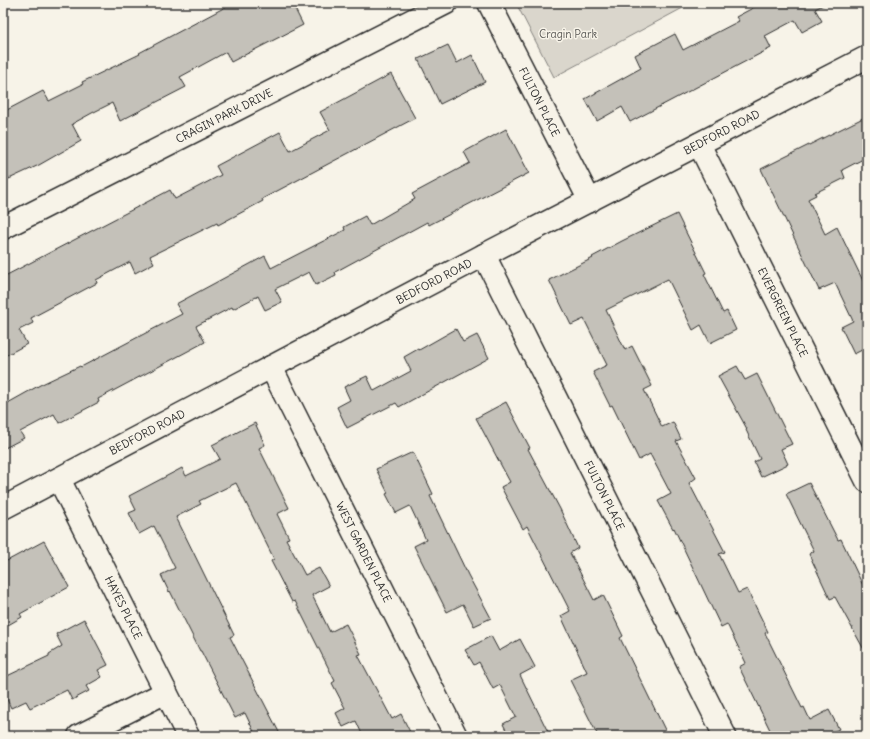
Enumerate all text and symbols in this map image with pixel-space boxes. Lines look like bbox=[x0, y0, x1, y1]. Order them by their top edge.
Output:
park label: Cragin Park bbox=[539, 27, 597, 41]
street label: FULTON PLACE bbox=[516, 65, 563, 139]
street label: CRAGIN PARK DRIVE bbox=[173, 85, 275, 146]
street label: BEDFORD ROAD bbox=[681, 107, 762, 158]
street label: BEDFORD ROAD bbox=[394, 255, 475, 307]
street label: EVERGREEN PLACE bbox=[755, 265, 811, 359]
street label: BEDFORD ROAD bbox=[107, 406, 188, 458]
street label: FULTON PLACE bbox=[581, 458, 628, 533]
street label: WEST GARDEN PLACE bbox=[333, 499, 395, 605]
street label: HAYES PLACE bbox=[102, 574, 145, 642]

